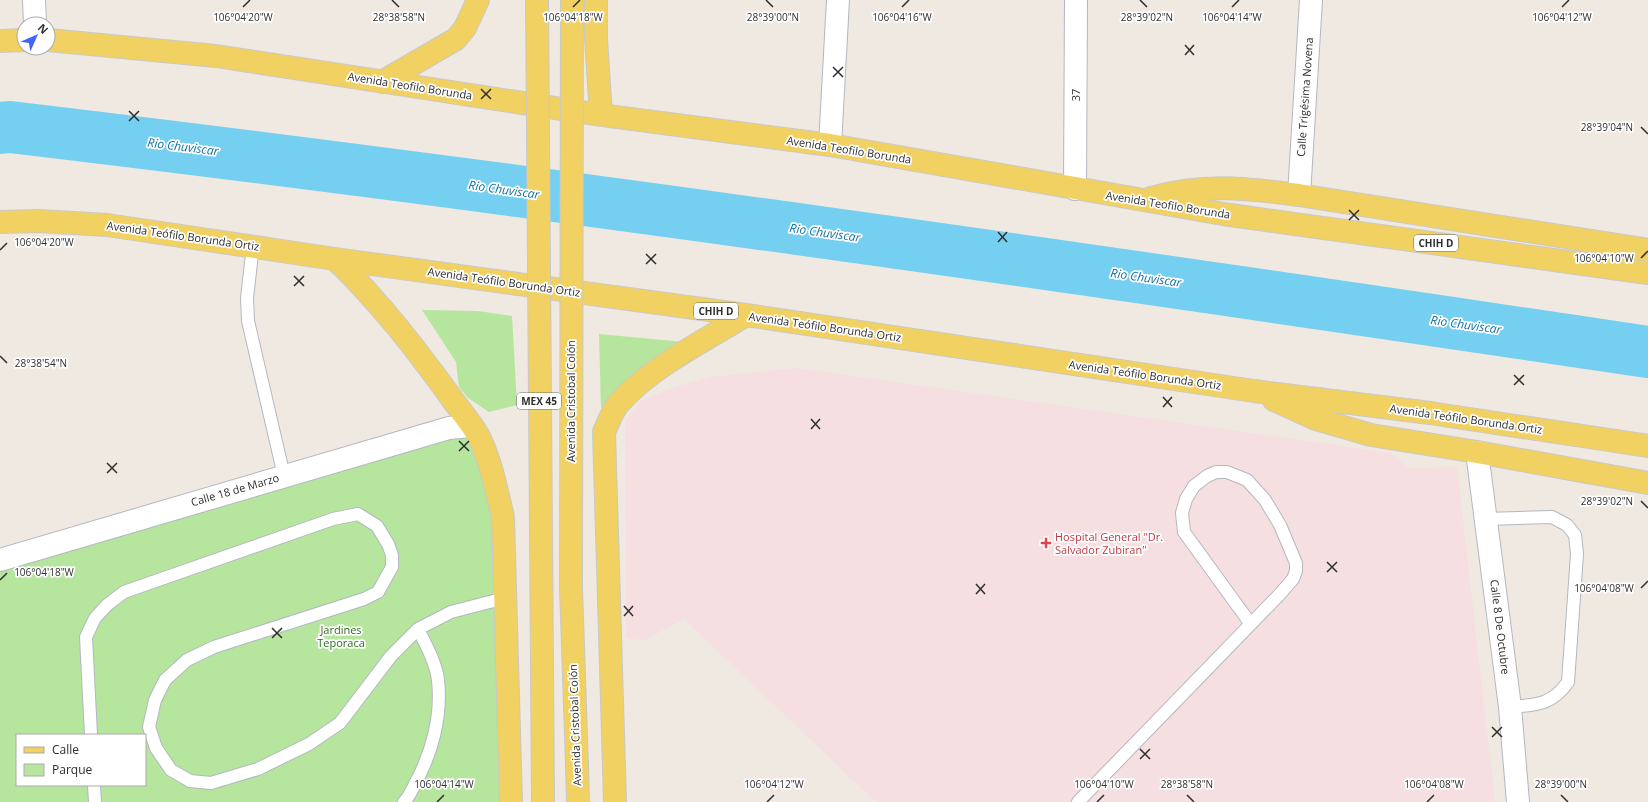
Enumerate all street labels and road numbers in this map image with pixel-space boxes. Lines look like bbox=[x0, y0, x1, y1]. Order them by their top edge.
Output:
street label: Calle Trigésima Novena bbox=[1293, 37, 1316, 157]
street label: Avenida Teofilo Borunda bbox=[347, 68, 473, 103]
street label: 37 bbox=[1068, 89, 1083, 101]
street label: Avenida Teofilo Borunda bbox=[786, 132, 912, 167]
street label: Avenida Teofilo Borunda bbox=[1105, 187, 1231, 222]
street label: Avenida Teófilo Borunda Ortiz bbox=[106, 217, 260, 254]
road number: CHIH D bbox=[1414, 235, 1458, 251]
street label: Avenida Teófilo Borunda Ortiz bbox=[427, 263, 581, 300]
road number: CHIH D bbox=[694, 303, 738, 319]
street label: Avenida Teófilo Borunda Ortiz bbox=[748, 308, 902, 345]
street label: Avenida Cristobal Colón bbox=[563, 340, 578, 462]
street label: Avenida Teófilo Borunda Ortiz bbox=[1068, 356, 1222, 393]
road number: MEX 45 bbox=[517, 393, 561, 409]
street label: Avenida Teófilo Borunda Ortiz bbox=[1389, 400, 1543, 437]
street label: Calle 18 de Marzo bbox=[189, 470, 281, 509]
street label: Calle 8 De Octubre bbox=[1487, 579, 1514, 675]
street label: Avenida Cristobal Colón bbox=[565, 664, 584, 786]

